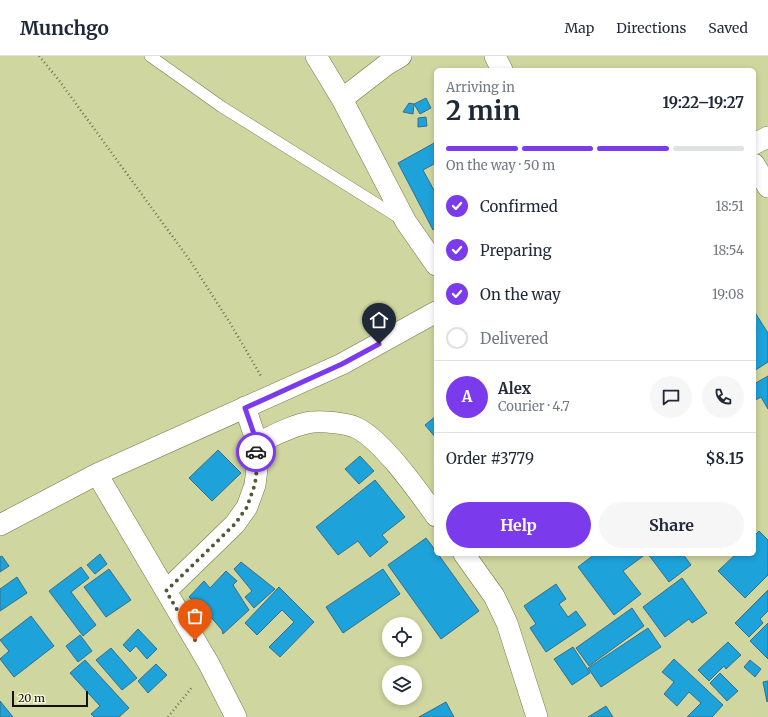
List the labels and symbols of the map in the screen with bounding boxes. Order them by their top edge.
pin [362,303,396,344]
courier [236,432,276,472]
pin [178,599,212,640]
scale bar [12,689,88,708]

